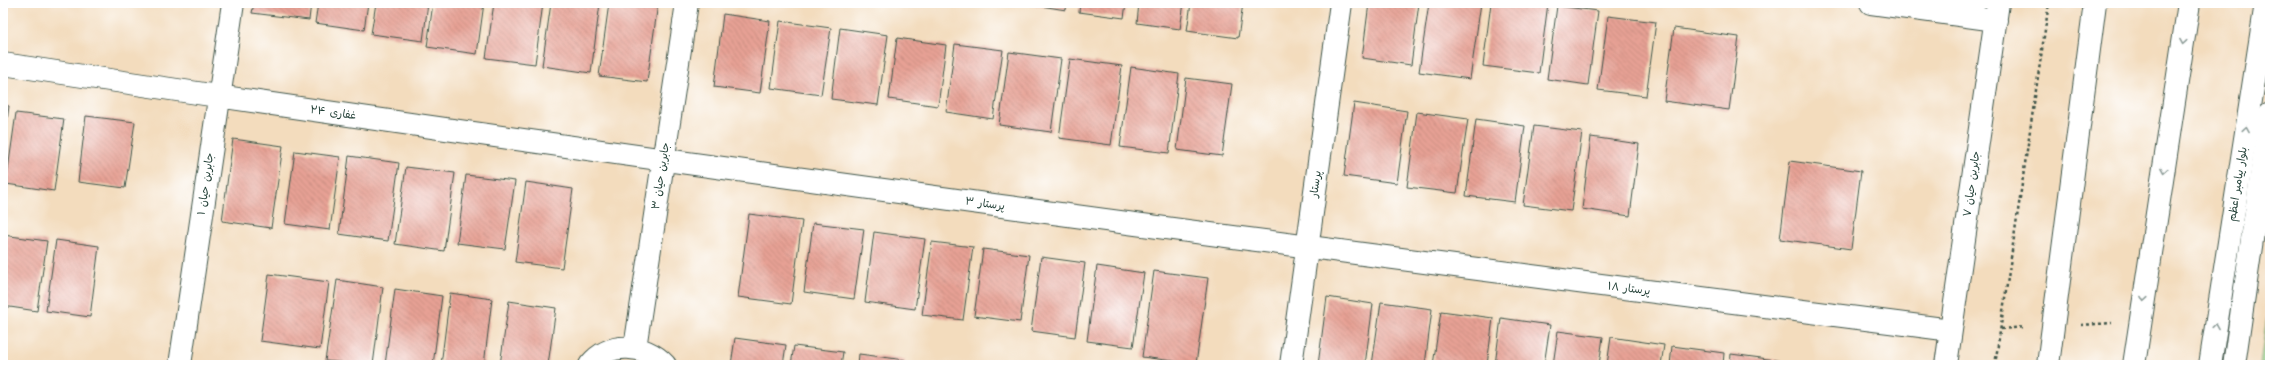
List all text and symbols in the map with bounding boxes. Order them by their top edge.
one-way arrow [2179,38,2188,45]
street label: غفاری ۲۴ [309,101,357,125]
one-way arrow [2241,126,2250,132]
street label: جابربن حیان ۳ [647,141,675,211]
street label: بلوار پیامبر اعظم [2223,145,2253,223]
street label: جابربن حیان ۷ [1958,150,1986,218]
street label: جابربن حیان ۱ [193,152,219,216]
one-way arrow [2160,167,2169,173]
street label: پرستار [1305,169,1327,200]
street label: پرستار ۳ [964,192,1006,216]
street label: پرستار ۱۸ [1607,277,1651,301]
one-way arrow [2140,296,2149,302]
one-way arrow [2211,323,2220,330]

